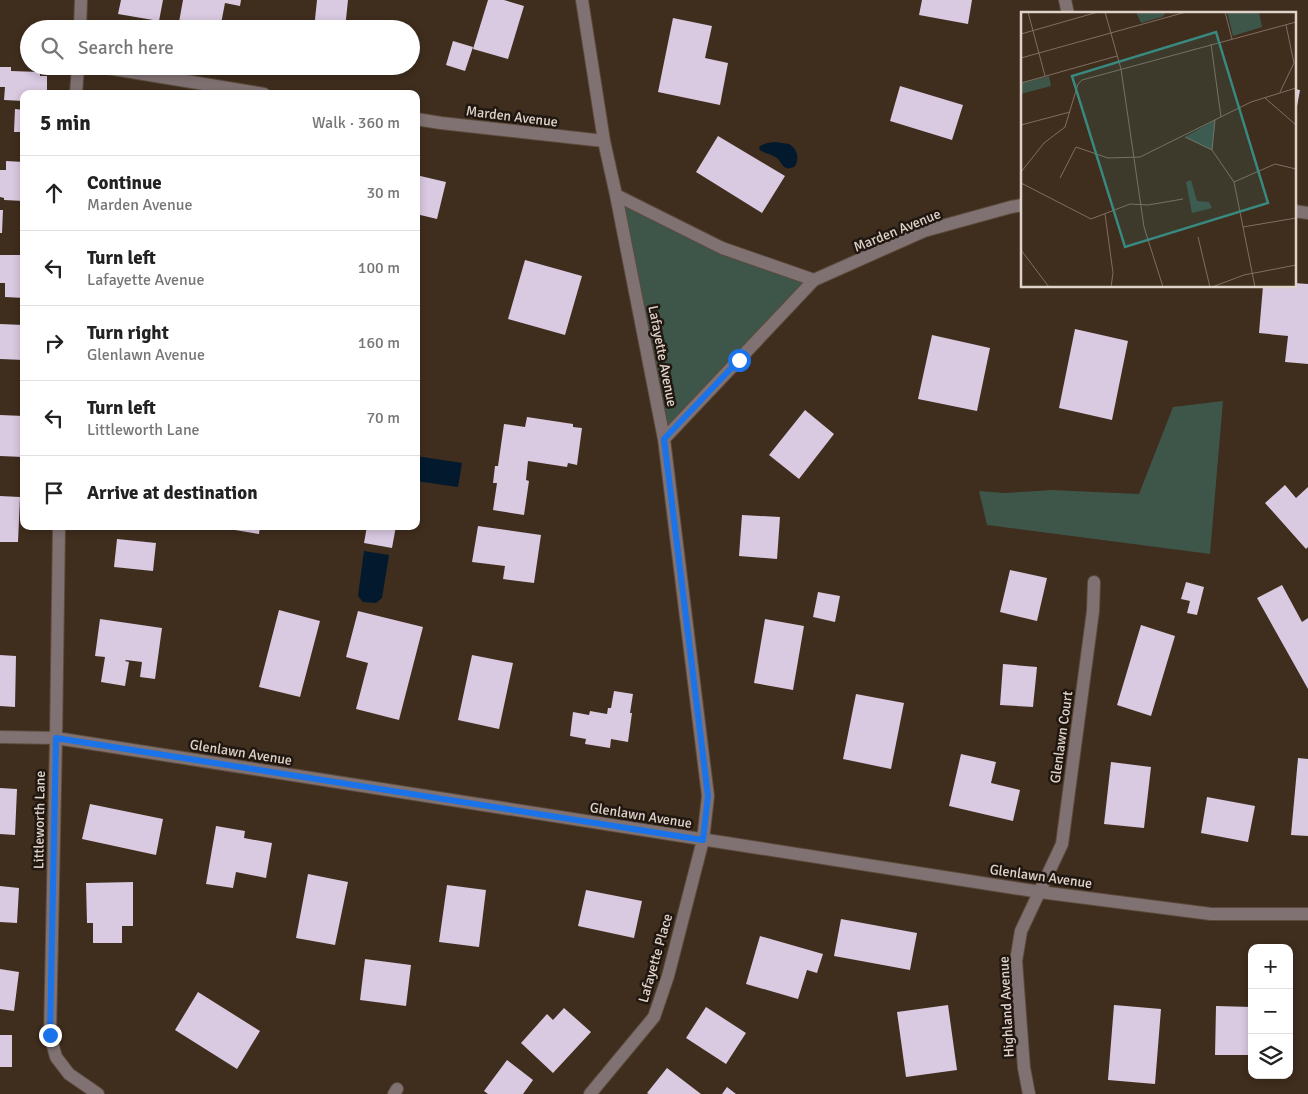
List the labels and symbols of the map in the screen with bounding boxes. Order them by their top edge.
inset map [1021,12,1296,288]
street label: Marden Avenue [465,102,559,131]
street label: Marden Avenue [851,205,943,256]
street label: Lafayette Avenue [644,304,681,408]
route start [728,349,751,372]
street label: Glenlawn Court [1047,690,1076,784]
street label: Glenlawn Avenue [189,736,293,769]
street label: Littleworth Lane [30,771,49,869]
street label: Glenlawn Avenue [589,799,693,832]
street label: Glenlawn Avenue [989,861,1093,892]
street label: Lafayette Place [635,912,676,1005]
street label: Highland Avenue [995,956,1018,1058]
route end [39,1024,62,1047]

